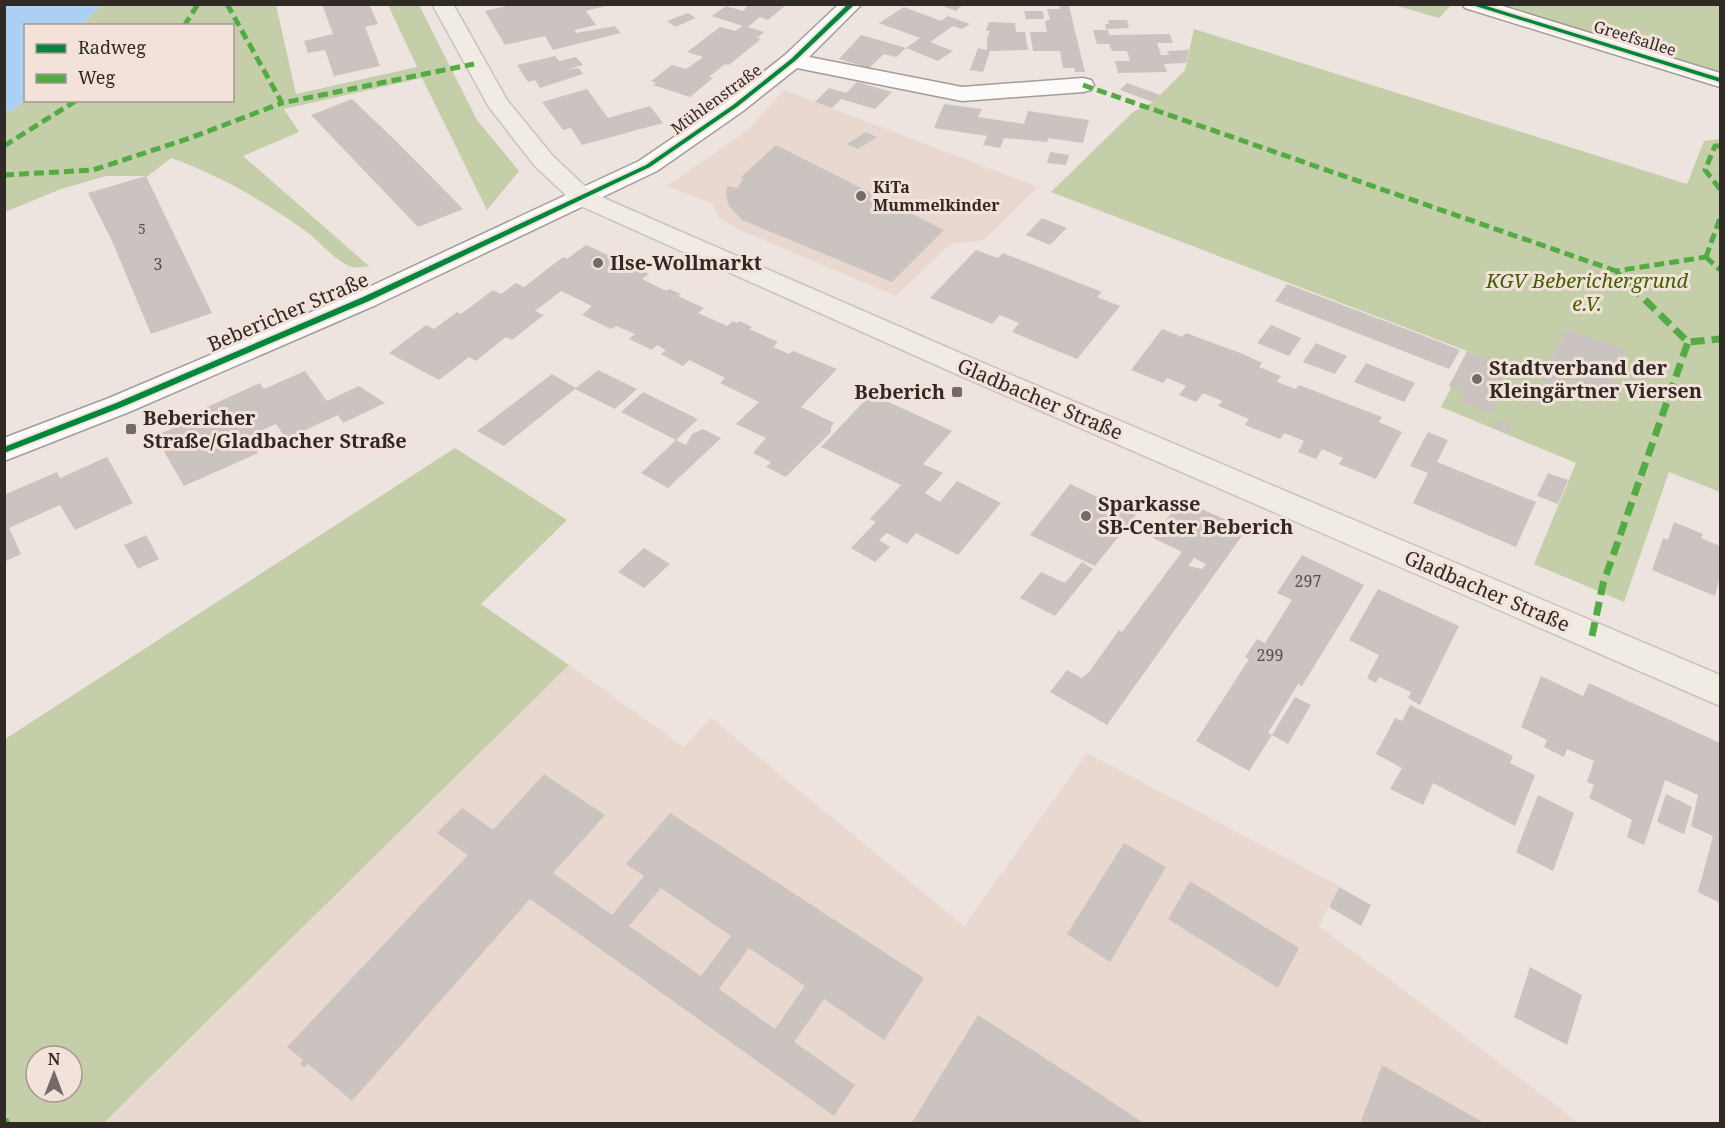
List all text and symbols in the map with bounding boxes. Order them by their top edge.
street label: Greefsallee [1591,15,1679,61]
legend [24,24,234,102]
text: Radweg [78,35,146,59]
street label: Mühlenstraße [666,59,766,139]
text: Weg [78,65,115,89]
place label: KiTa Mummelkinder [873,176,1000,216]
marker: KiTa Mummelkinder [854,189,868,203]
house number: 5 [138,219,146,238]
place label: Ilse-Wollmarkt [610,249,762,276]
house number: 3 [154,253,163,275]
marker: Ilse-Wollmarkt [591,256,605,270]
street label: Bebericher Straße [203,265,372,358]
park label: KGV Beberichergrund e.V. [1485,267,1689,317]
street label: Gladbacher Straße [953,351,1127,446]
place label: Stadtverband der Kleingärtner Viersen [1489,354,1702,404]
marker: Stadtverband der Kleingärtner Viersen [1470,372,1484,386]
place label: Beberich [854,378,945,405]
marker: Beberich [950,385,964,399]
place label: Bebericher Straße/Gladbacher Straße [143,404,407,454]
marker: Bebericher Straße/Gladbacher Straße [124,422,138,436]
place label: Sparkasse SB-Center Beberich [1098,490,1293,540]
marker: Sparkasse SB-Center Beberich [1079,509,1093,523]
street label: Gladbacher Straße [1400,543,1574,638]
house number: 297 [1295,570,1321,592]
house number: 299 [1257,644,1283,666]
north arrow [24,1044,84,1104]
text: N [48,1048,61,1070]

